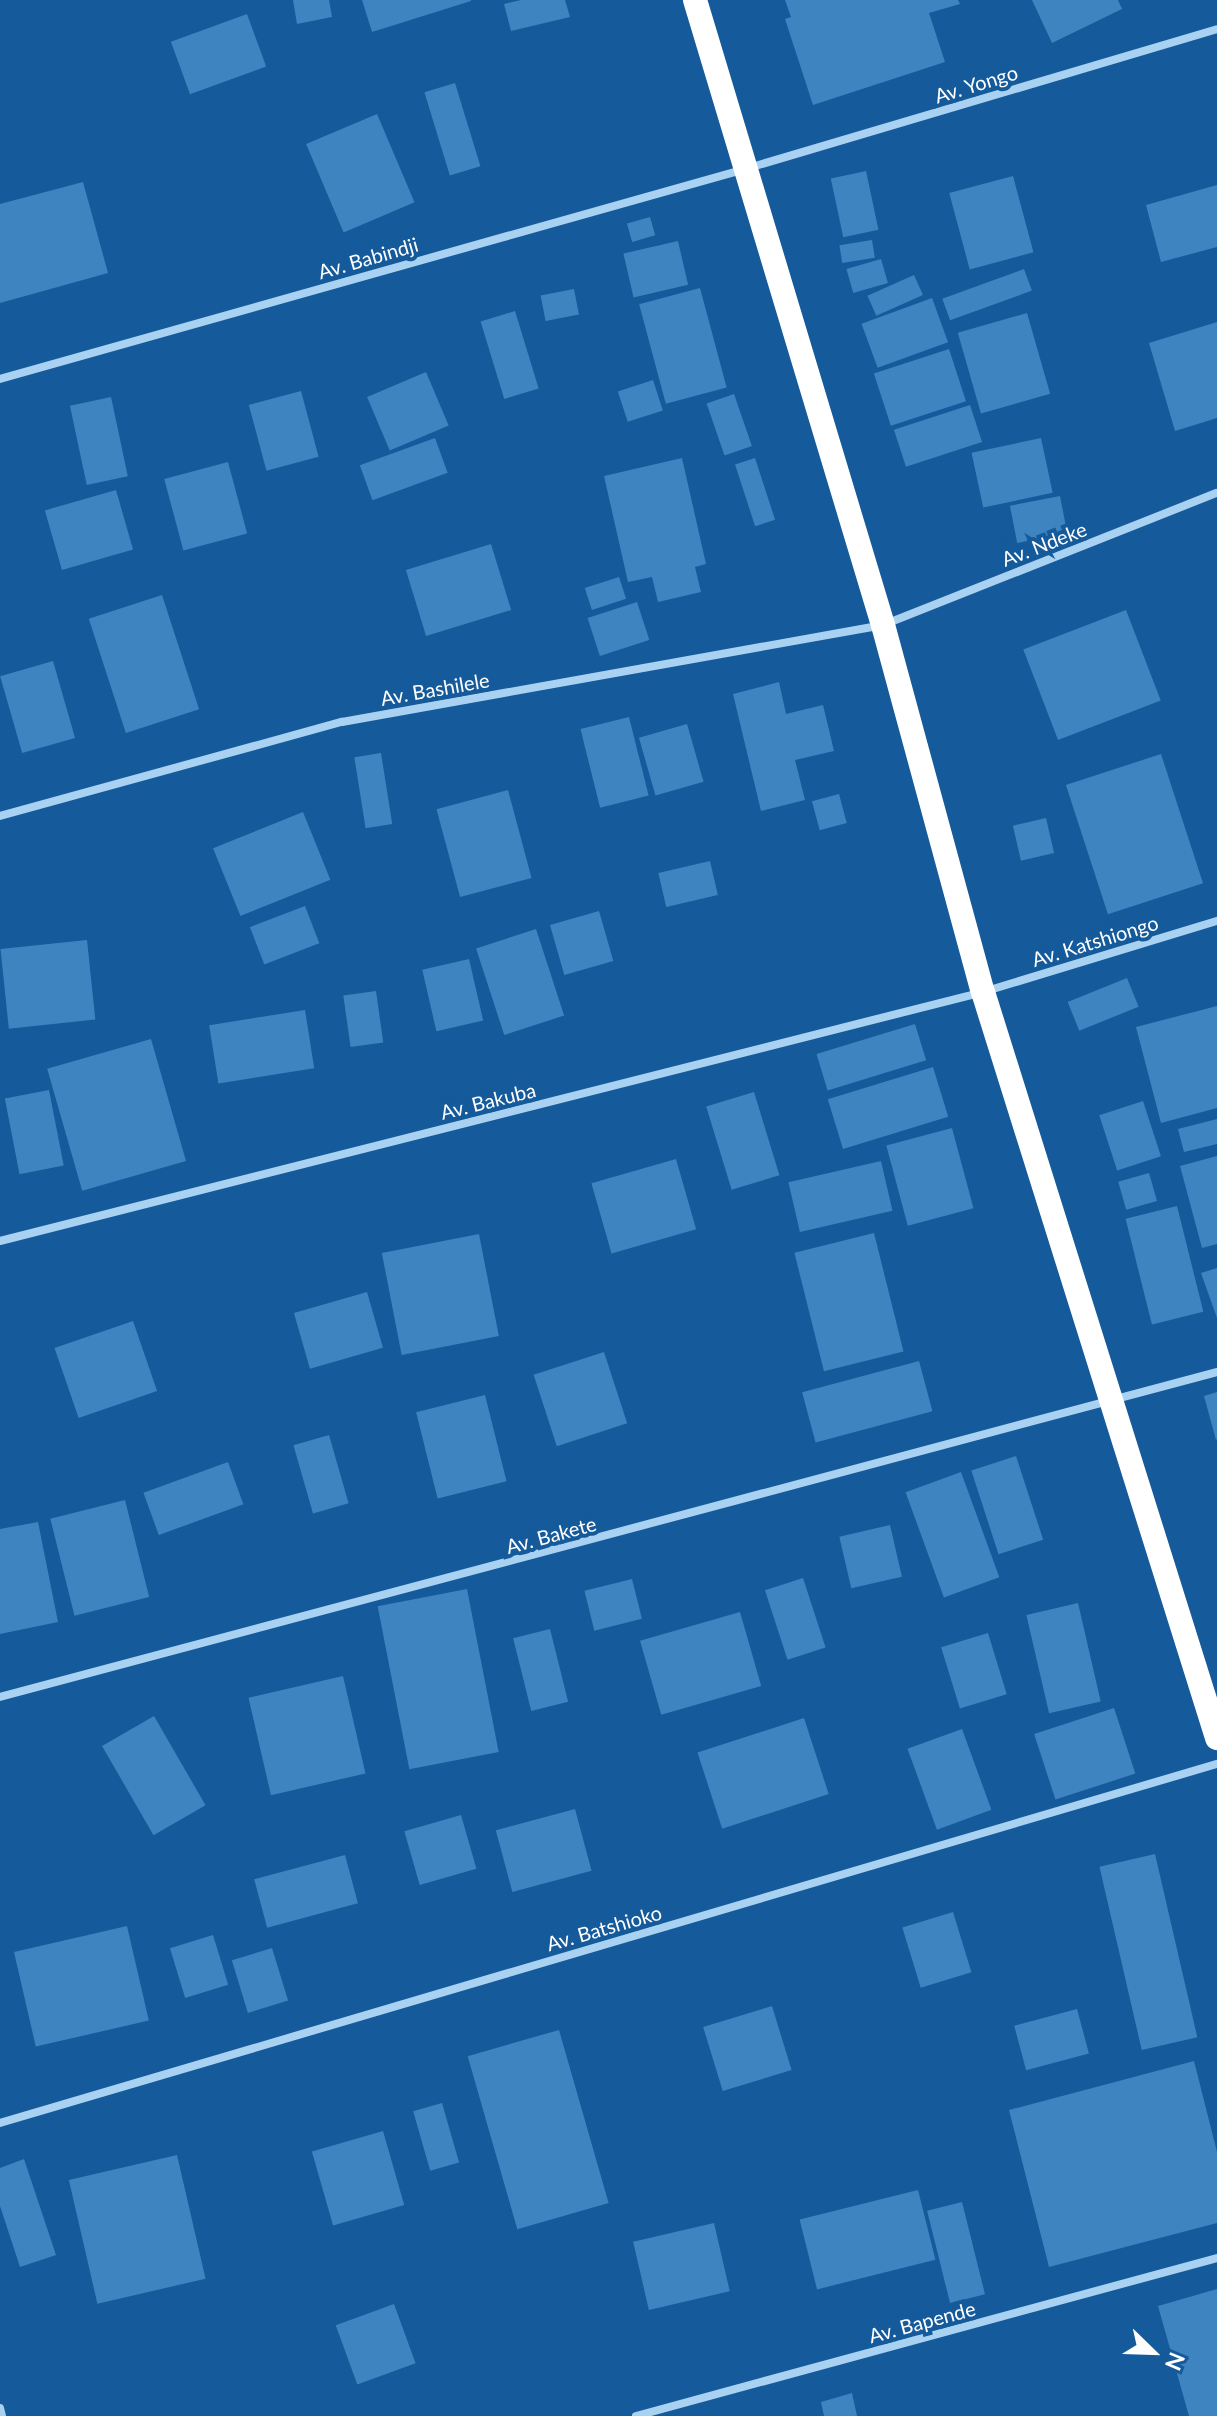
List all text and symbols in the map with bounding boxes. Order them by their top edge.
street label: Av. Yongo [931,60,1021,108]
street label: Av. Babindji [315,232,421,284]
street label: Av. Ndeke [998,517,1090,571]
street label: Av. Bashilele [379,668,491,710]
street label: Av. Katshiongo [1029,910,1161,972]
street label: Av. Bakuba [438,1078,538,1124]
street label: Av. Bakete [503,1511,599,1559]
street label: Av. Batshioko [544,1900,664,1956]
street label: Av. Bapende [866,2296,978,2348]
north arrow [1113,2312,1193,2392]
text: N [1160,2348,1191,2375]

